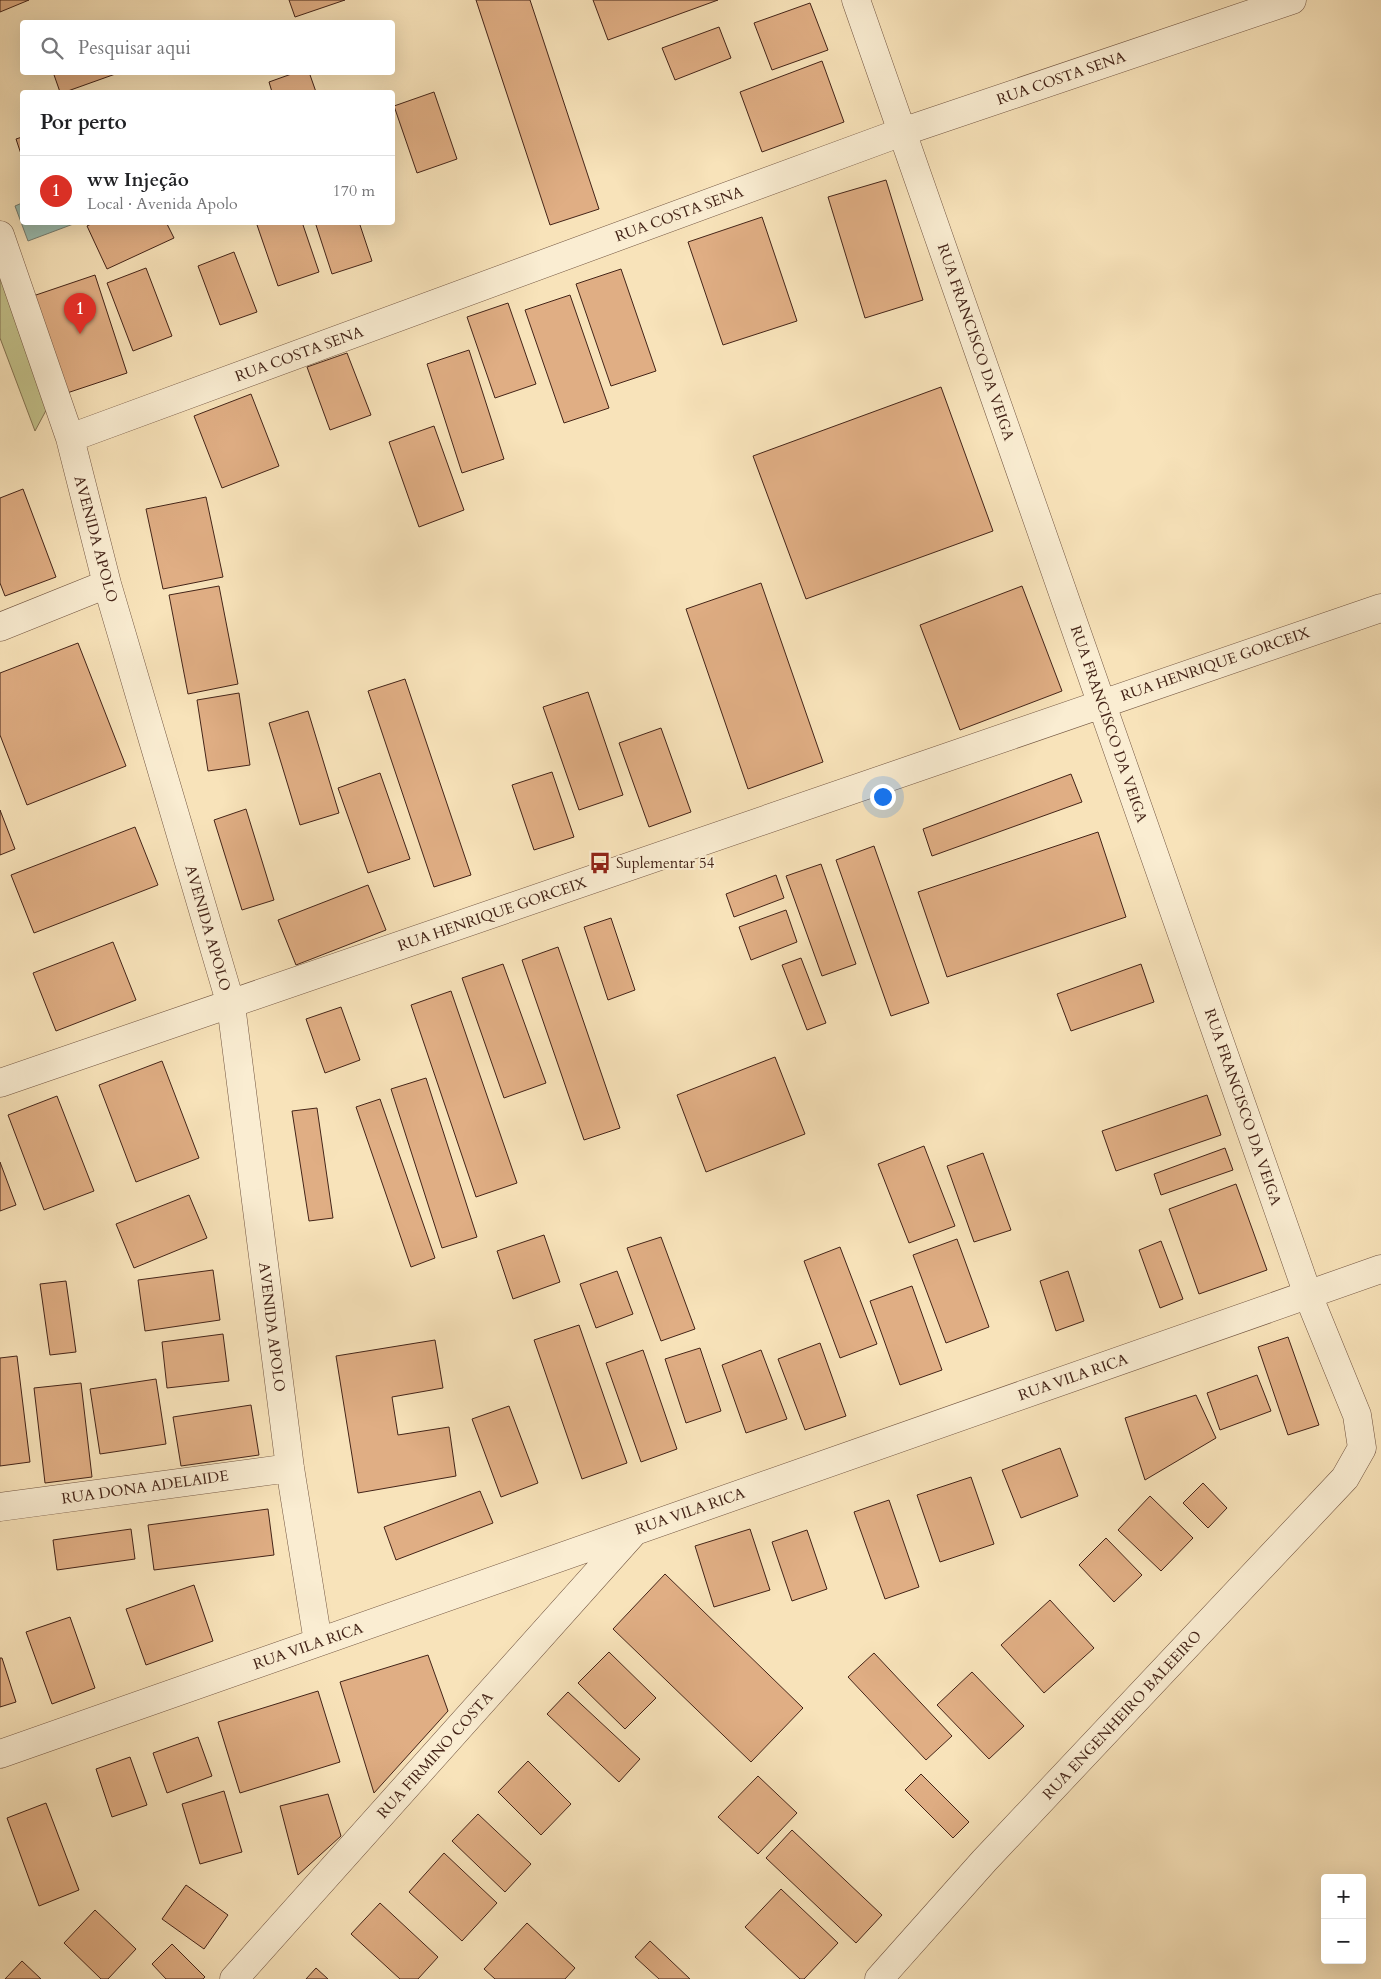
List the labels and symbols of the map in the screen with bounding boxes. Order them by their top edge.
street label: RUA COSTA SENA [994,46,1128,109]
street label: RUA COSTA SENA [612,181,746,247]
street label: RUA FRANCISCO DA VEIGA [933,241,1019,443]
pin: 1 [64,293,96,334]
street label: RUA COSTA SENA [232,321,366,387]
street label: AVENIDA APOLO [69,473,123,605]
street label: RUA HENRIQUE GORCEIX [1118,622,1312,706]
street label: RUA FRANCISCO DA VEIGA [1066,623,1152,825]
your location [870,784,896,810]
bus stop icon: Suplementar 54 [587,850,613,876]
place label: Suplementar 54 [616,853,715,873]
street label: AVENIDA APOLO [180,863,236,993]
street label: RUA HENRIQUE GORCEIX [395,872,589,956]
street label: RUA FRANCISCO DA VEIGA [1200,1006,1286,1208]
street label: AVENIDA APOLO [254,1261,290,1393]
street label: RUA VILA RICA [1015,1349,1131,1405]
street label: RUA DONA ADELAIDE [60,1465,230,1509]
street label: RUA VILA RICA [632,1483,748,1539]
street label: RUA VILA RICA [250,1618,366,1674]
street label: RUA ENGENHEIRO BALEEIRO [1038,1626,1206,1804]
street label: RUA FIRMINO COSTA [373,1687,498,1823]

